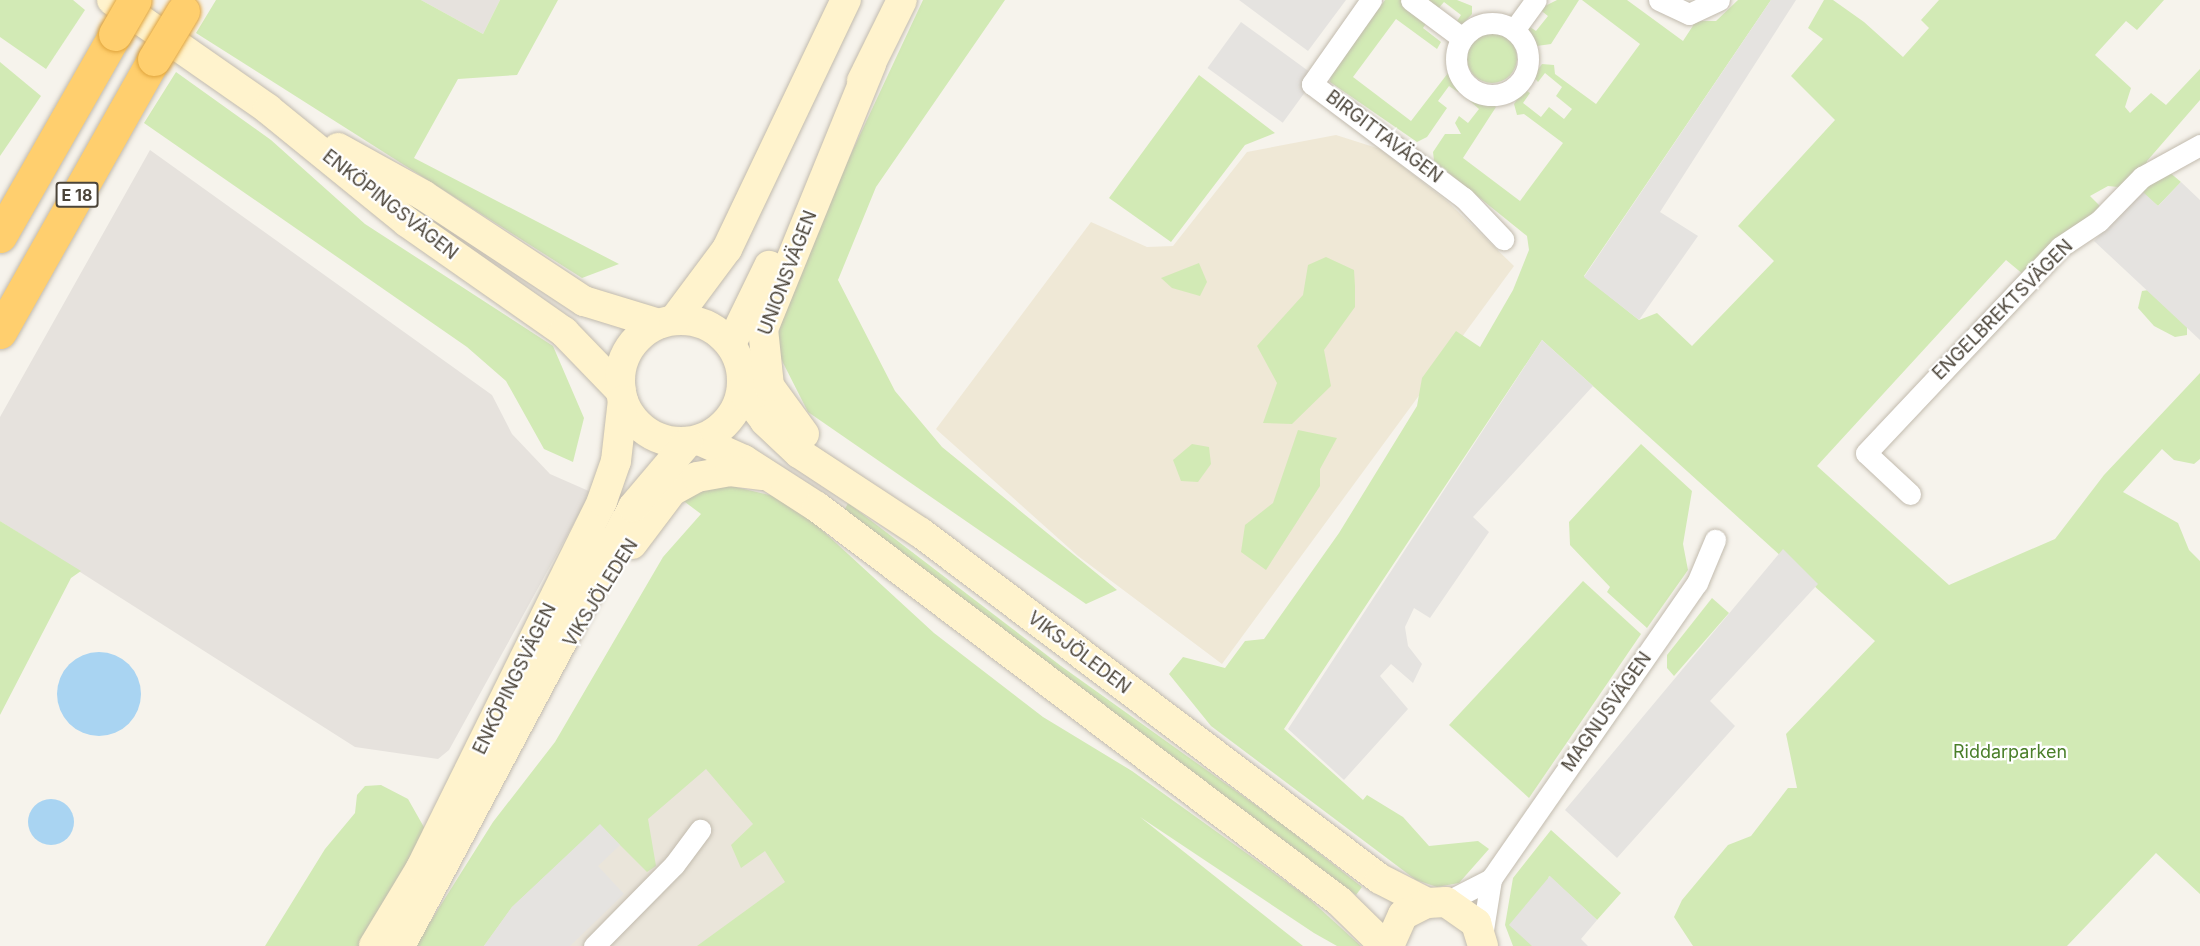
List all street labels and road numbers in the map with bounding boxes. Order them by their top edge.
street label: BIRGITTAVÄGEN [1322,86,1446,188]
street label: ENKÖPINGSVÄGEN [318,146,462,264]
road number: E 18 [54,182,100,208]
street label: UNIONSVÄGEN [754,208,822,338]
street label: ENGELBREKTSVÄGEN [1929,236,2077,384]
street label: VIKSJÖLEDEN [559,535,643,651]
street label: ENKÖPINGSVÄGEN [469,600,561,758]
street label: VIKSJÖLEDEN [1023,607,1135,699]
street label: MAGNUSVÄGEN [1558,648,1656,776]

